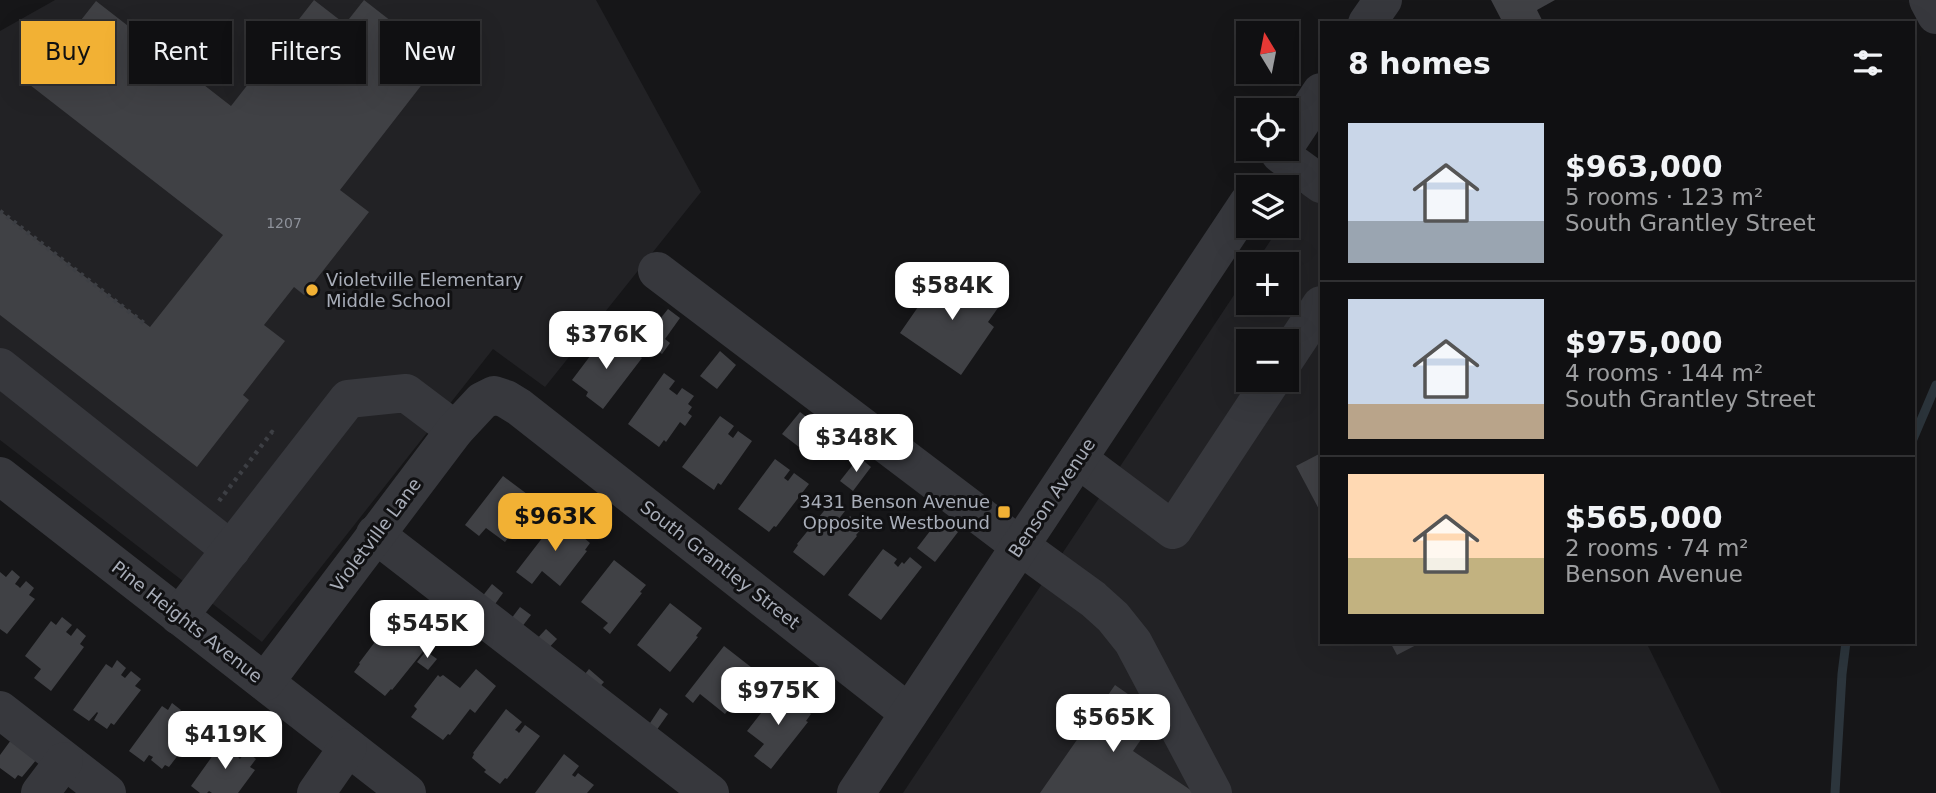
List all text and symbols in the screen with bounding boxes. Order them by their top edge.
chip: Buy [21,21,115,84]
chip: Rent [129,21,232,84]
chip: Filters [246,21,366,84]
chip: New [380,21,480,84]
north arrow [1236,21,1298,84]
map controls [1236,21,1299,392]
icon: filters [1849,44,1887,82]
text: 8 homes [1348,46,1491,81]
button: locate [1236,98,1299,161]
text: $963,000 [1565,149,1723,184]
icon: home [1404,151,1488,235]
button: layers [1236,175,1299,238]
text: 5 rooms · 123 m² [1565,184,1763,210]
text: South Grantley Street [1565,210,1815,236]
house number: 1207 [266,215,302,231]
button: + [1236,252,1299,315]
pin: $584K [903,262,1001,322]
place label: Violetville Elementary Middle School [326,269,523,311]
text: $584K [911,272,993,298]
marker: Violetville Elementary Middle School [304,282,320,298]
pin: $376K [557,312,655,371]
text: $376K [565,321,647,347]
text: $975,000 [1565,325,1723,360]
icon: home [1404,327,1488,411]
button: − [1236,329,1299,392]
text: 4 rooms · 144 m² [1565,360,1763,386]
text: South Grantley Street [1565,386,1815,412]
pin: $348K [807,414,905,474]
text: $348K [815,424,897,450]
street label: Benson Avenue [1004,434,1099,561]
street label: Violetville Lane [326,474,425,596]
place label: 3431 Benson Avenue Opposite Westbound [799,491,990,533]
pin: $963K [506,494,604,553]
street label: South Grantley Street [637,496,804,633]
text: $565,000 [1565,500,1723,535]
icon: home [1404,502,1488,586]
text: $963K [514,503,596,529]
marker: 3431 Benson Avenue Opposite Westbound [996,504,1012,520]
text: 2 rooms · 74 m² [1565,535,1749,561]
street label: Pine Heights Avenue [108,556,267,687]
text: Benson Avenue [1565,561,1743,587]
pin: $545K [378,600,476,660]
text: $545K [386,610,468,636]
pin: $975K [729,668,827,727]
text: $975K [737,677,819,703]
pin: $565K [1064,694,1162,754]
text: $565K [1072,704,1154,730]
pin: $419K [176,712,274,771]
text: $419K [184,721,266,747]

